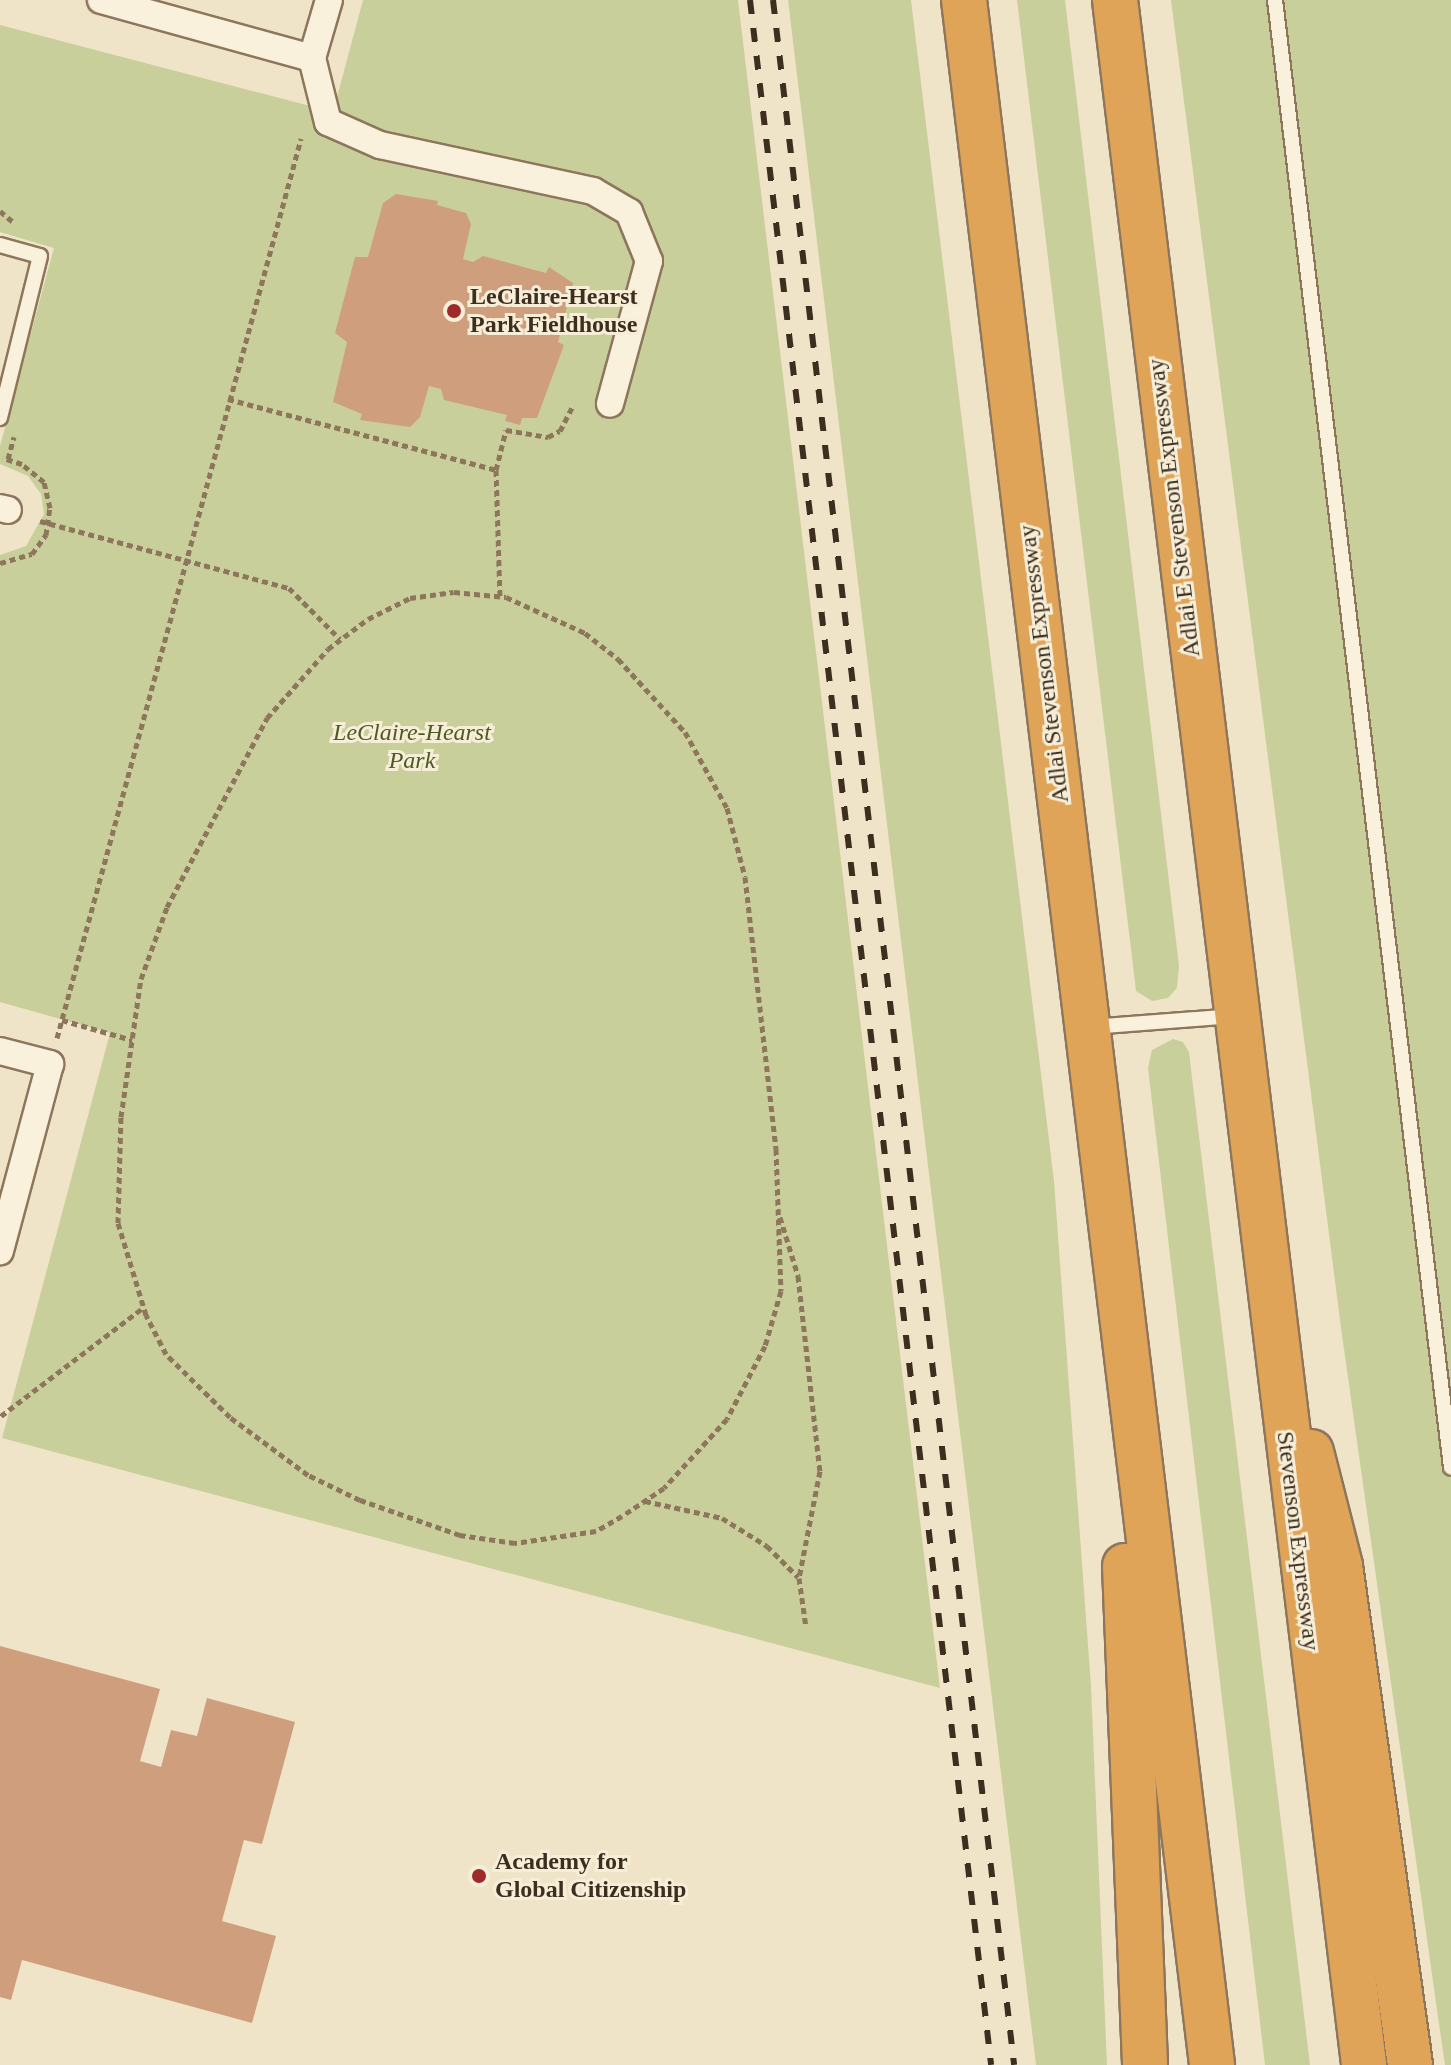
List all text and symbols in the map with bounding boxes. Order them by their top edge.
place label: LeClaire-Hearst Park Fieldhouse [470,283,637,339]
marker: LeClaire-Hearst Park Fieldhouse [445,302,463,320]
street label: Adlai E Stevenson Expressway [1141,357,1207,659]
street label: Adlai Stevenson Expressway [1013,523,1075,805]
park label: LeClaire-Hearst Park [333,719,491,775]
street label: Stevenson Expressway [1270,1430,1326,1652]
place label: Academy for Global Citizenship [495,1848,686,1904]
marker: Academy for Global Citizenship [470,1867,488,1885]

